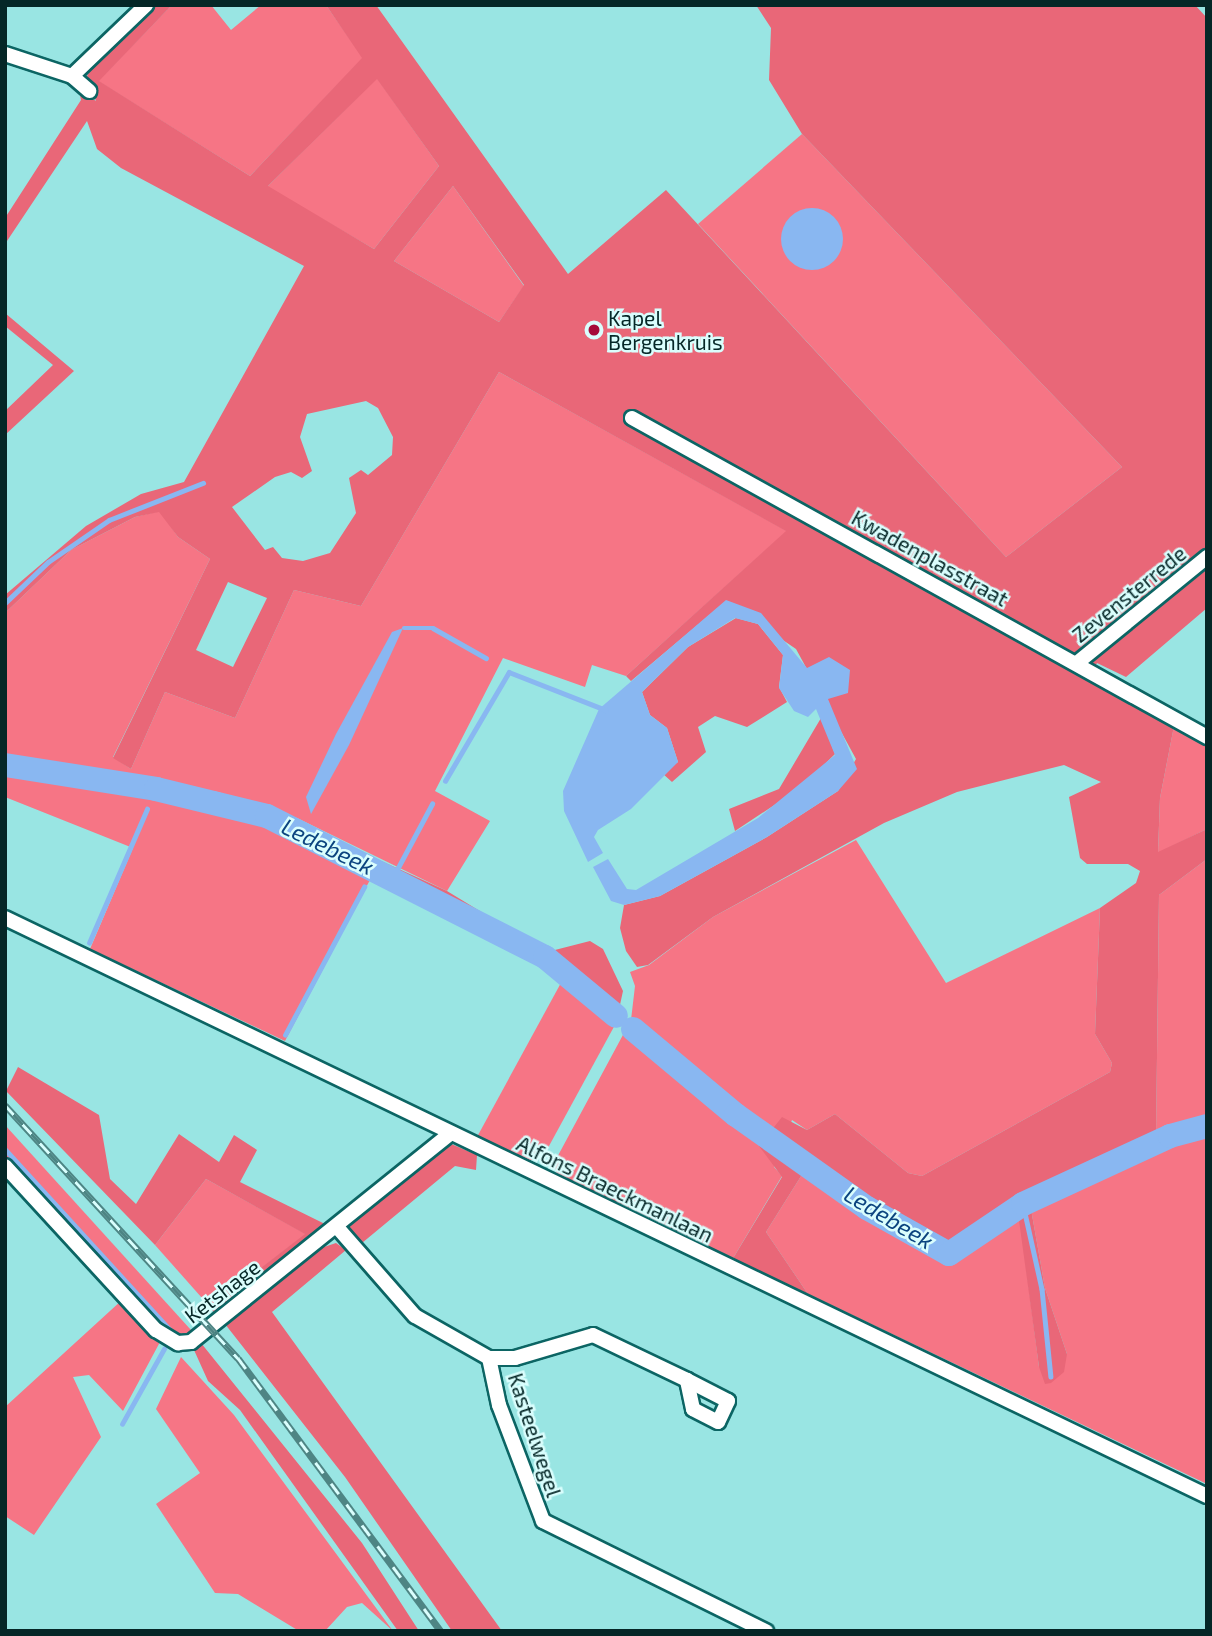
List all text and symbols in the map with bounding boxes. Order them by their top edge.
place label: Kapel Bergenkruis [608,305,723,355]
marker: Kapel Bergenkruis [586,322,602,338]
street label: Kwadenplasstraat [847,505,1013,611]
street label: Zevensterrede [1067,541,1191,647]
water label: Ledebeek [277,812,379,880]
street label: Alfons Braeckmanlaan [513,1130,717,1248]
water label: Ledebeek [839,1180,939,1254]
street label: Ketshage [179,1254,265,1328]
street label: Kasteelwegel [503,1370,567,1500]

